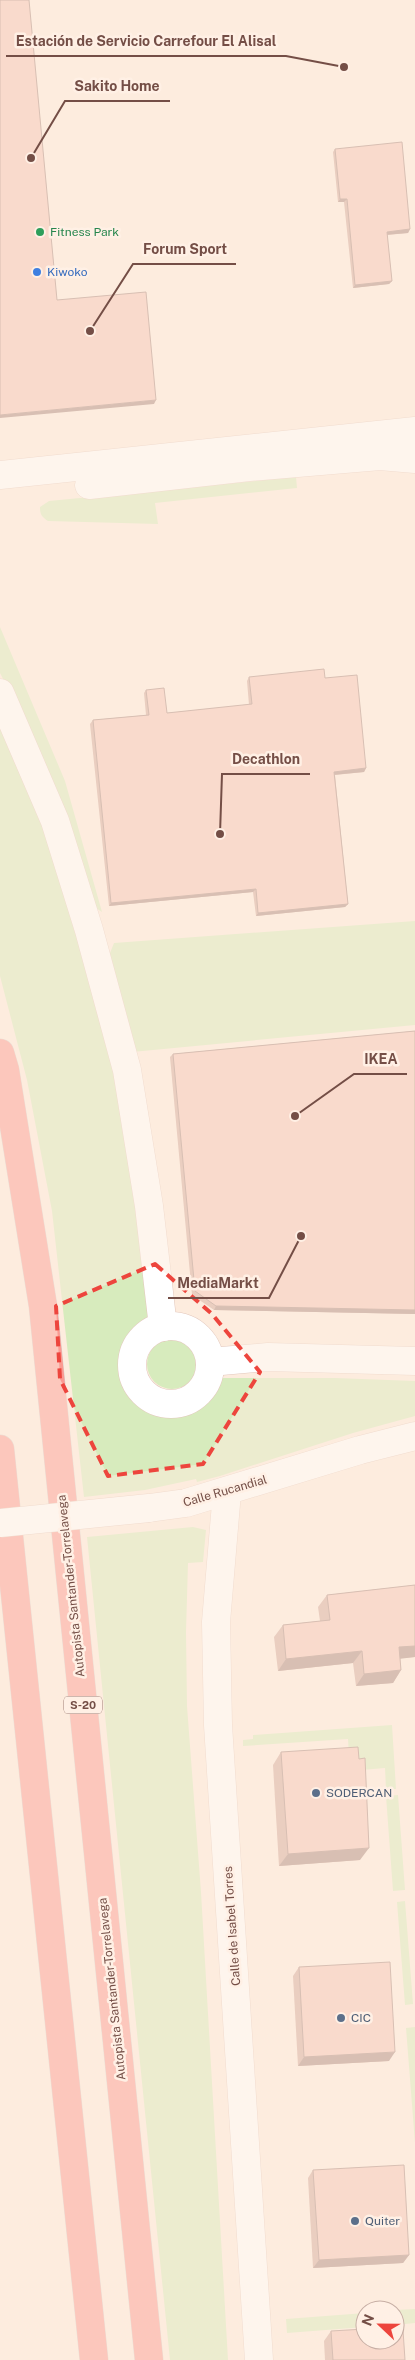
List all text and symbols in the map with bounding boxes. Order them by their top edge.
callout: Estación de Servicio Carrefour El Alisal [6,27,286,56]
text: Estación de Servicio Carrefour El Alisal [16,33,277,49]
callout: Sakito Home [65,72,170,101]
text: Sakito Home [74,78,160,94]
place label: Fitness Park [50,225,119,239]
marker: Fitness Park [34,226,46,238]
callout: Forum Sport [133,235,236,264]
text: Forum Sport [143,241,227,257]
place label: Kiwoko [47,265,88,279]
marker: Kiwoko [31,266,43,278]
callout: Decathlon [222,745,310,774]
text: Decathlon [232,751,300,767]
callout: IKEA [354,1045,407,1074]
text: IKEA [364,1051,398,1067]
callout: MediaMarkt [168,1269,269,1298]
text: MediaMarkt [177,1275,259,1291]
street label: Calle Rucandial [181,1472,269,1510]
street label: Autopista Santander-Torrelavega [54,1494,88,1678]
road number: S-20 [64,1696,102,1714]
place label: SODERCAN [326,1786,392,1800]
marker: SODERCAN [310,1787,322,1799]
street label: Calle de Isabel Torres [221,1866,243,1986]
street label: Autopista Santander-Torrelavega [95,1897,129,2081]
place label: CIC [351,2011,371,2025]
marker: CIC [335,2012,347,2024]
place label: Quiter [365,2214,400,2228]
marker: Quiter [349,2215,361,2227]
north arrow [355,2300,405,2350]
text: N [358,2312,377,2328]

